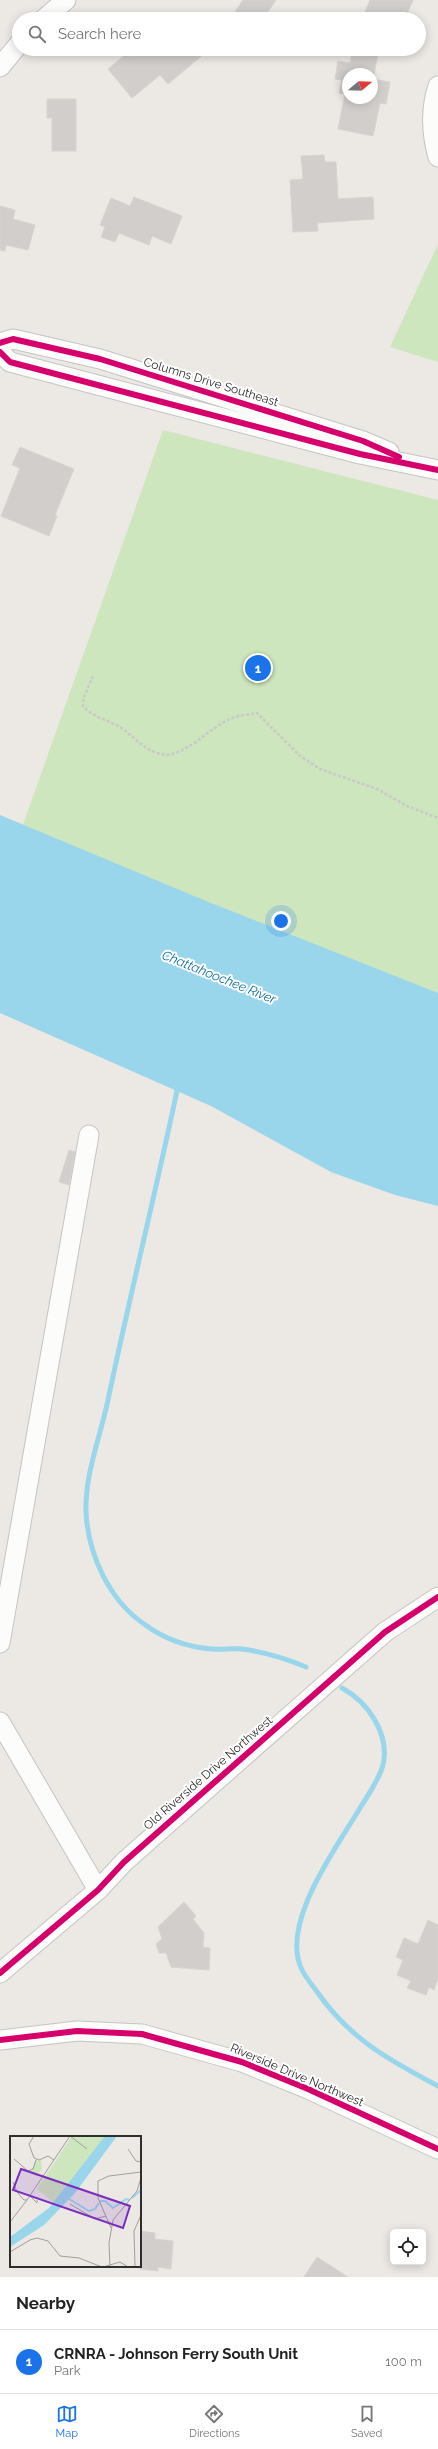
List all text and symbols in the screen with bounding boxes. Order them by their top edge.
search box [12,12,426,56]
icon: search [26,23,48,45]
text: Search here [58,25,141,43]
north arrow [342,68,378,104]
street label: Columns Drive Southeast [142,355,280,409]
pin: 1 [245,653,271,683]
your location [271,911,291,931]
water label: Chattahoochee River [160,947,279,1007]
street label: Old Riverside Drive Northwest [141,1713,275,1833]
street label: Riverside Drive Northwest [228,2041,366,2109]
inset map [10,2136,141,2267]
map controls [390,2229,426,2265]
button: locate [390,2229,426,2265]
text: Nearby [16,2293,75,2313]
text: CRNRA - Johnson Ferry South Unit [54,2345,298,2363]
text: 1 [26,2354,32,2369]
text: 100 m [385,2354,422,2369]
text: Park [54,2363,81,2378]
tab: Map [56,2403,78,2440]
tab: Directions [189,2403,240,2440]
tab: Saved [351,2403,382,2440]

